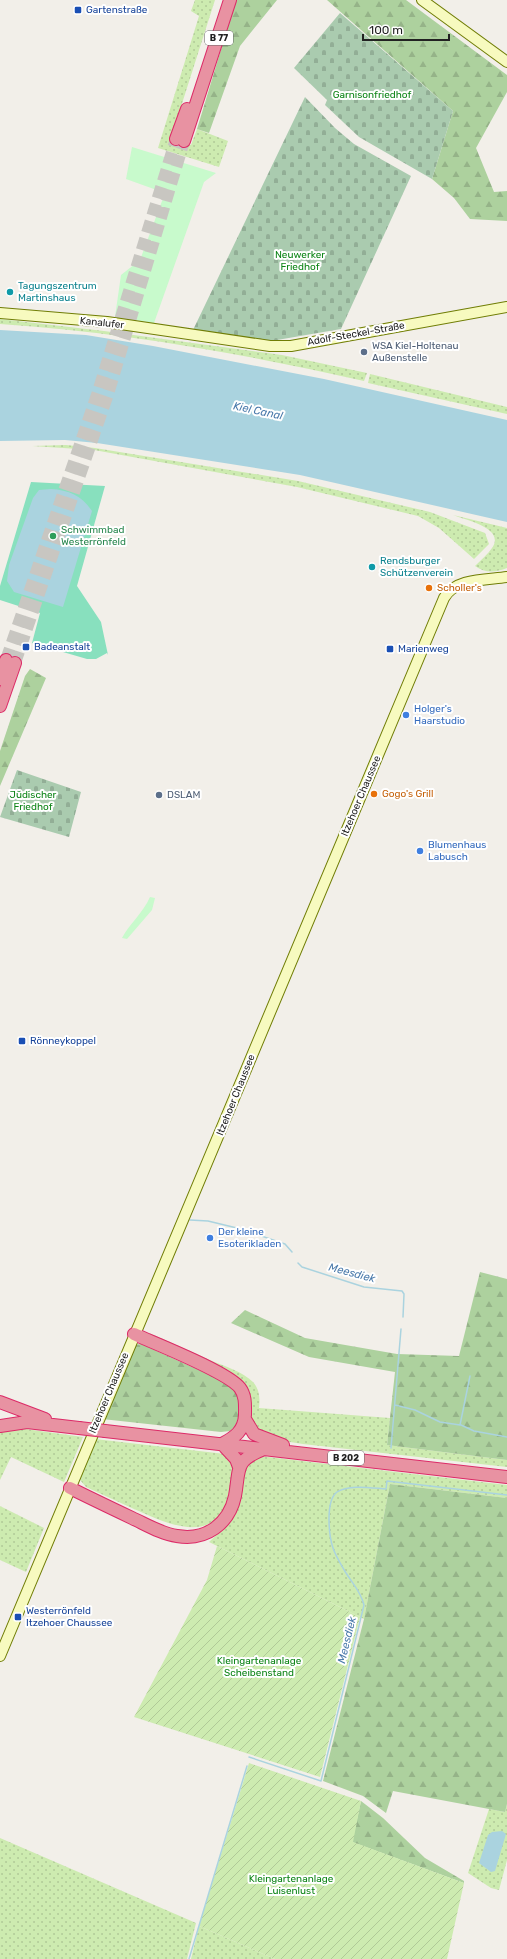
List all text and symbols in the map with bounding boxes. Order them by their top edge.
place label: Gartenstraße [86,4,148,16]
marker: Gartenstraße [73,5,83,15]
scale bar [363,16,449,42]
text: 100 m [369,23,403,37]
road number: B 77 [205,31,233,45]
park label: Garnisonfriedhof [333,89,411,101]
park label: Neuwerker Friedhof [275,249,325,273]
place label: Tagungszentrum Martinshaus [18,280,97,304]
marker: Tagungszentrum Martinshaus [5,287,15,297]
street label: Kanalufer [79,315,125,331]
street label: Adolf-Steckel-Straße [306,319,406,348]
place label: WSA Kiel-Holtenau Außenstelle [372,340,459,364]
marker: WSA Kiel-Holtenau Außenstelle [359,347,369,357]
water label: Kiel Canal [232,399,284,423]
place label: Schwimmbad Westerrönfeld [61,524,126,548]
marker: Schwimmbad Westerrönfeld [48,531,58,541]
place label: Rendsburger Schützenverein [380,555,453,579]
marker: Rendsburger Schützenverein [367,562,377,572]
place label: Scholler's [437,582,482,594]
marker: Scholler's [424,583,434,593]
place label: Badeanstalt [34,641,90,653]
marker: Badeanstalt [21,642,31,652]
place label: Marienweg [398,643,449,655]
marker: Marienweg [385,644,395,654]
place label: Holger's Haarstudio [414,703,465,727]
marker: Holger's Haarstudio [401,710,411,720]
street label: Itzehoer Chaussee [339,754,384,838]
place label: Gogo's Grill [382,788,433,800]
park label: Jüdischer Friedhof [10,789,57,813]
place label: DSLAM [167,789,200,801]
marker: Gogo's Grill [369,789,379,799]
marker: DSLAM [154,790,164,800]
place label: Blumenhaus Labusch [428,839,486,863]
marker: Blumenhaus Labusch [415,846,425,856]
place label: Rönneykoppel [30,1035,96,1047]
marker: Rönneykoppel [17,1036,27,1046]
street label: Itzehoer Chaussee [214,1052,258,1137]
place label: Der kleine Esoterikladen [218,1226,281,1250]
marker: Der kleine Esoterikladen [205,1233,215,1243]
water label: Meesdiek [327,1261,377,1286]
street label: Itzehoer Chaussee [87,1351,132,1435]
road number: B 202 [328,1451,364,1465]
place label: Westerrönfeld Itzehoer Chaussee [26,1605,113,1629]
marker: Westerrönfeld Itzehoer Chaussee [13,1612,23,1622]
water label: Meesdiek [335,1615,359,1665]
park label: Kleingartenanlage Scheibenstand [217,1655,302,1679]
park label: Kleingartenanlage Luisenlust [249,1873,334,1897]

